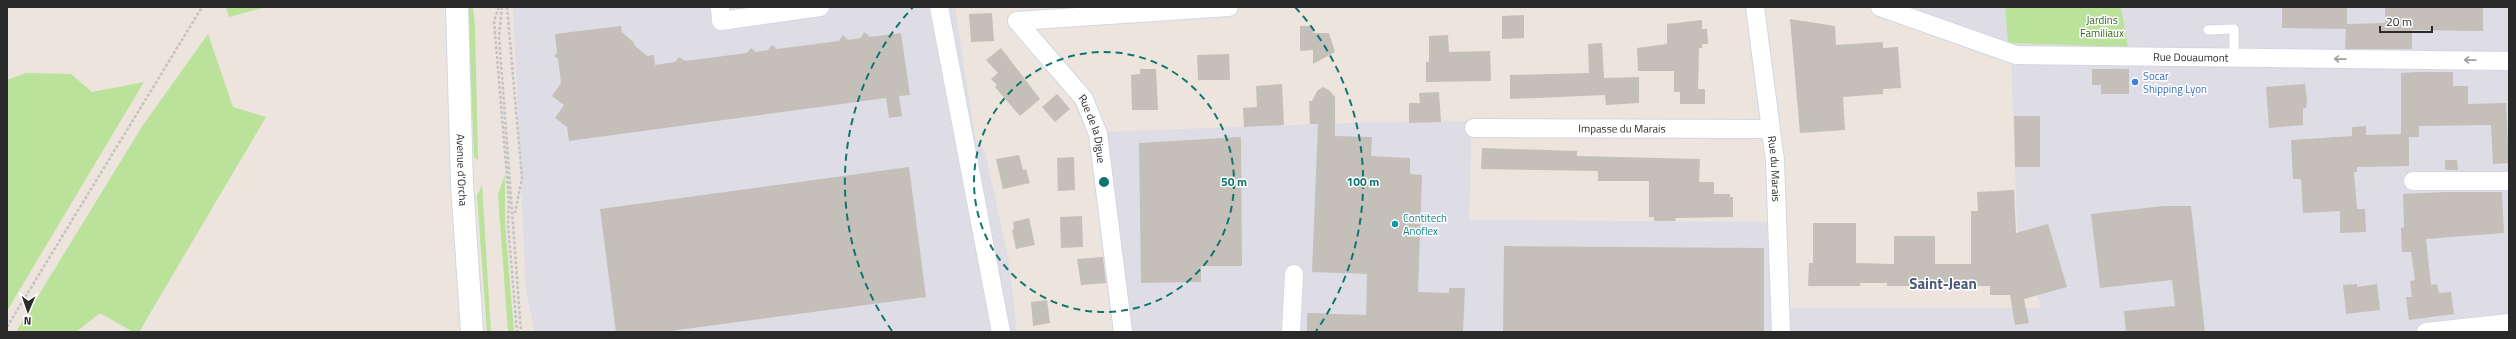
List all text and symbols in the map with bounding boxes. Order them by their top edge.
scale bar [2380,8,2432,34]
park label: Jardins Familiaux [2080,12,2124,41]
text: 20 m [2386,12,2412,31]
street label: Rue Douaumont [2153,49,2229,66]
one-way arrow [2334,55,2347,63]
one-way arrow [2464,56,2477,64]
place label: Socar Shipping Lyon [2143,68,2207,97]
marker: Socar Shipping Lyon [2130,77,2140,87]
street label: Rue de la Digue [1075,90,1110,164]
street label: Impasse du Marais [1578,120,1666,137]
street label: Avenue d'Orcha [453,134,471,207]
street label: Rue du Marais [1764,135,1784,202]
text: 50 m [1221,172,1247,191]
text: 100 m [1347,172,1379,191]
centre of rings [1097,175,1111,189]
place label: Contitech Anoflex [1403,210,1447,239]
marker: Contitech Anoflex [1390,219,1400,229]
district label: Saint-Jean [1909,272,1977,295]
north arrow [8,291,48,331]
text: N [24,313,32,329]

